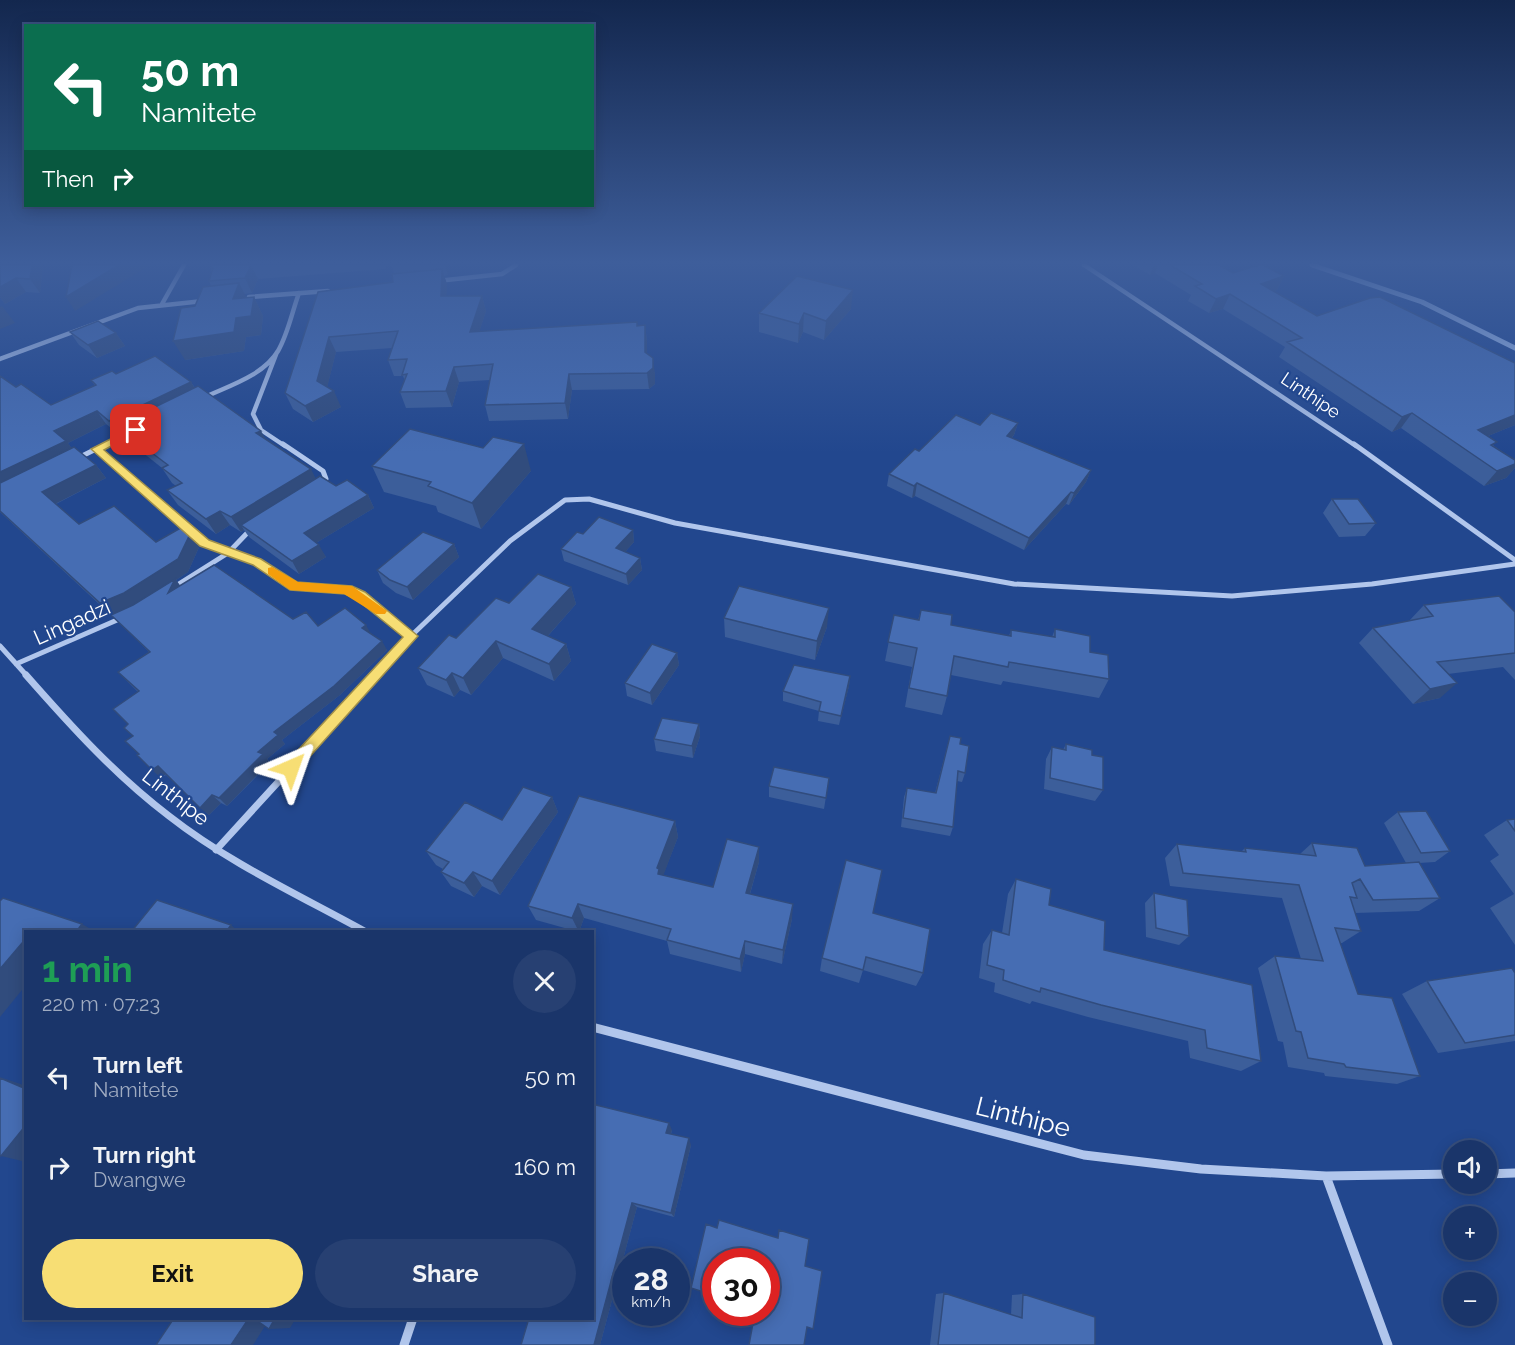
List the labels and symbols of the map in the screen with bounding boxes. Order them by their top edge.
street label: Linthipe [1277,368,1345,423]
pin [110,404,161,455]
street label: Lingadzi [30,594,114,650]
position arrow [259,736,323,800]
street label: Linthipe [138,763,214,831]
street label: Linthipe [972,1091,1074,1143]
speed limit sign: 30 [702,1248,780,1326]

